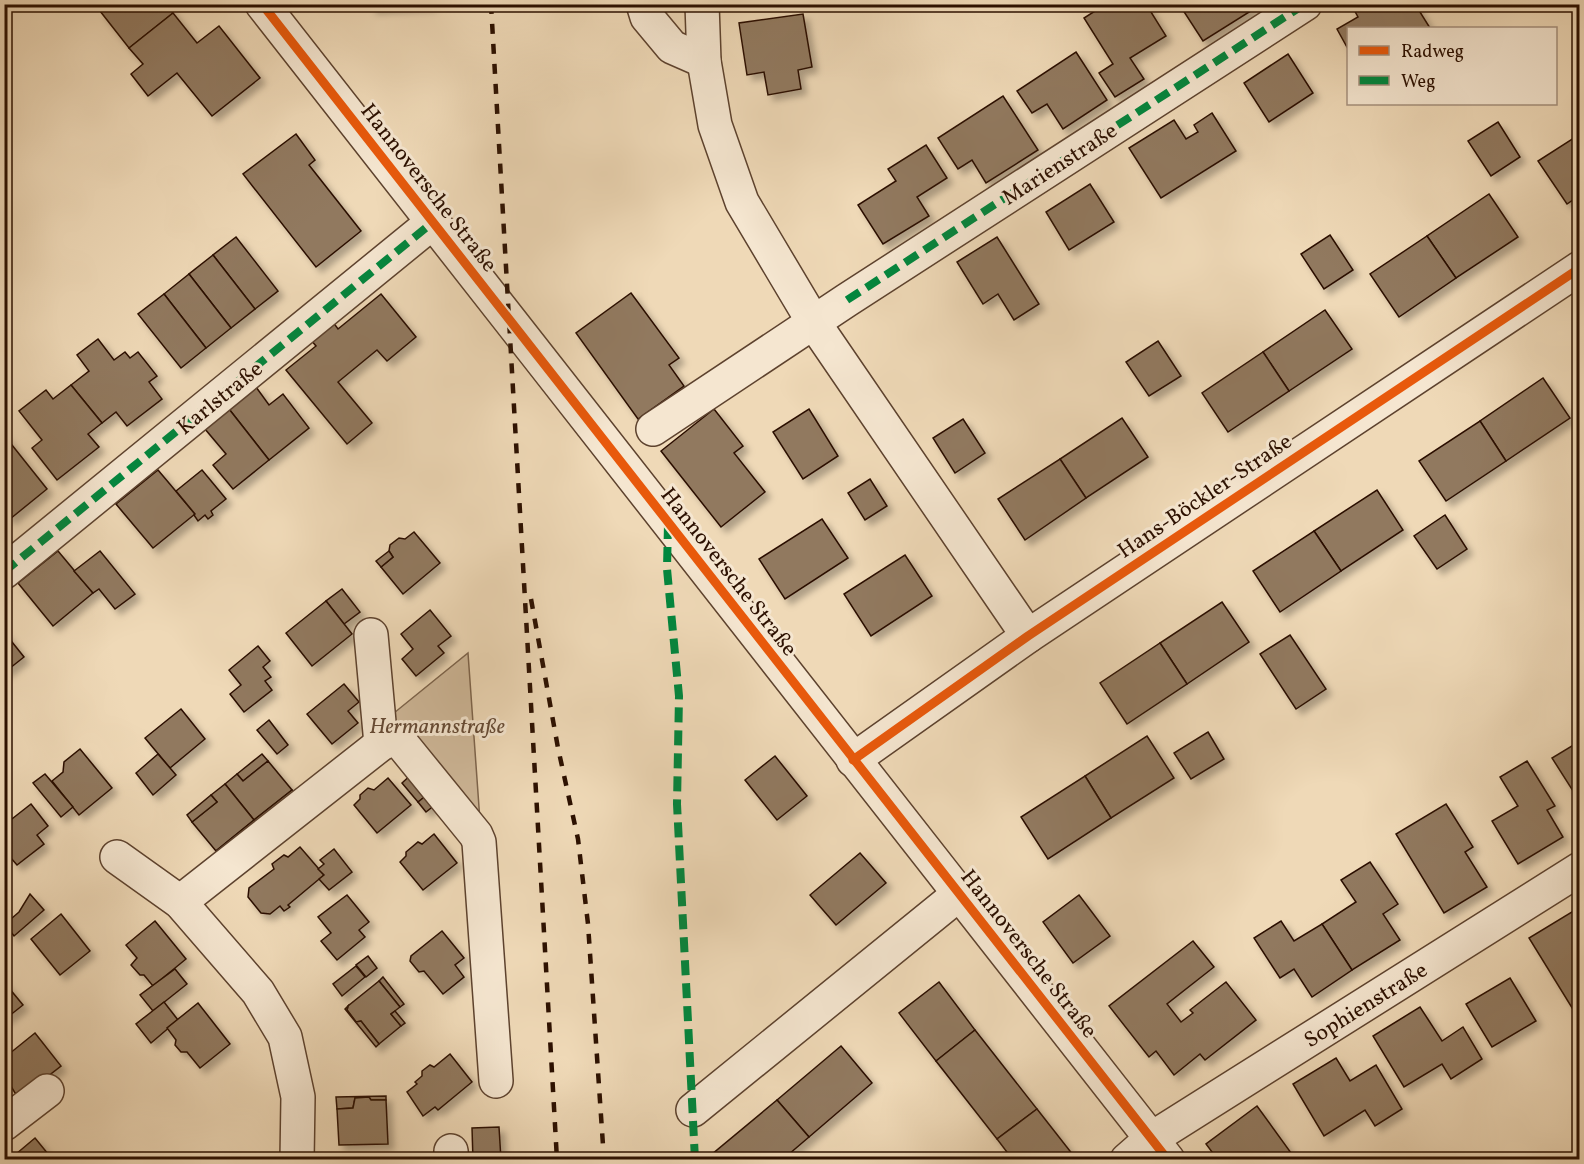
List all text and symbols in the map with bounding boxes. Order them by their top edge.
legend [1347,27,1557,105]
text: Radweg [1401,40,1464,65]
text: Weg [1401,70,1435,95]
street label: Hannoversche Straße [352,98,504,279]
street label: Marienstraße [997,116,1124,214]
street label: Karlstraße [171,355,270,443]
street label: Hans-Böckler-Straße [1112,427,1299,567]
street label: Hannoversche Straße [652,482,804,663]
park label: Hermannstraße [369,712,505,743]
street label: Hannoversche Straße [952,864,1104,1045]
street label: Sophienstraße [1299,956,1434,1056]

